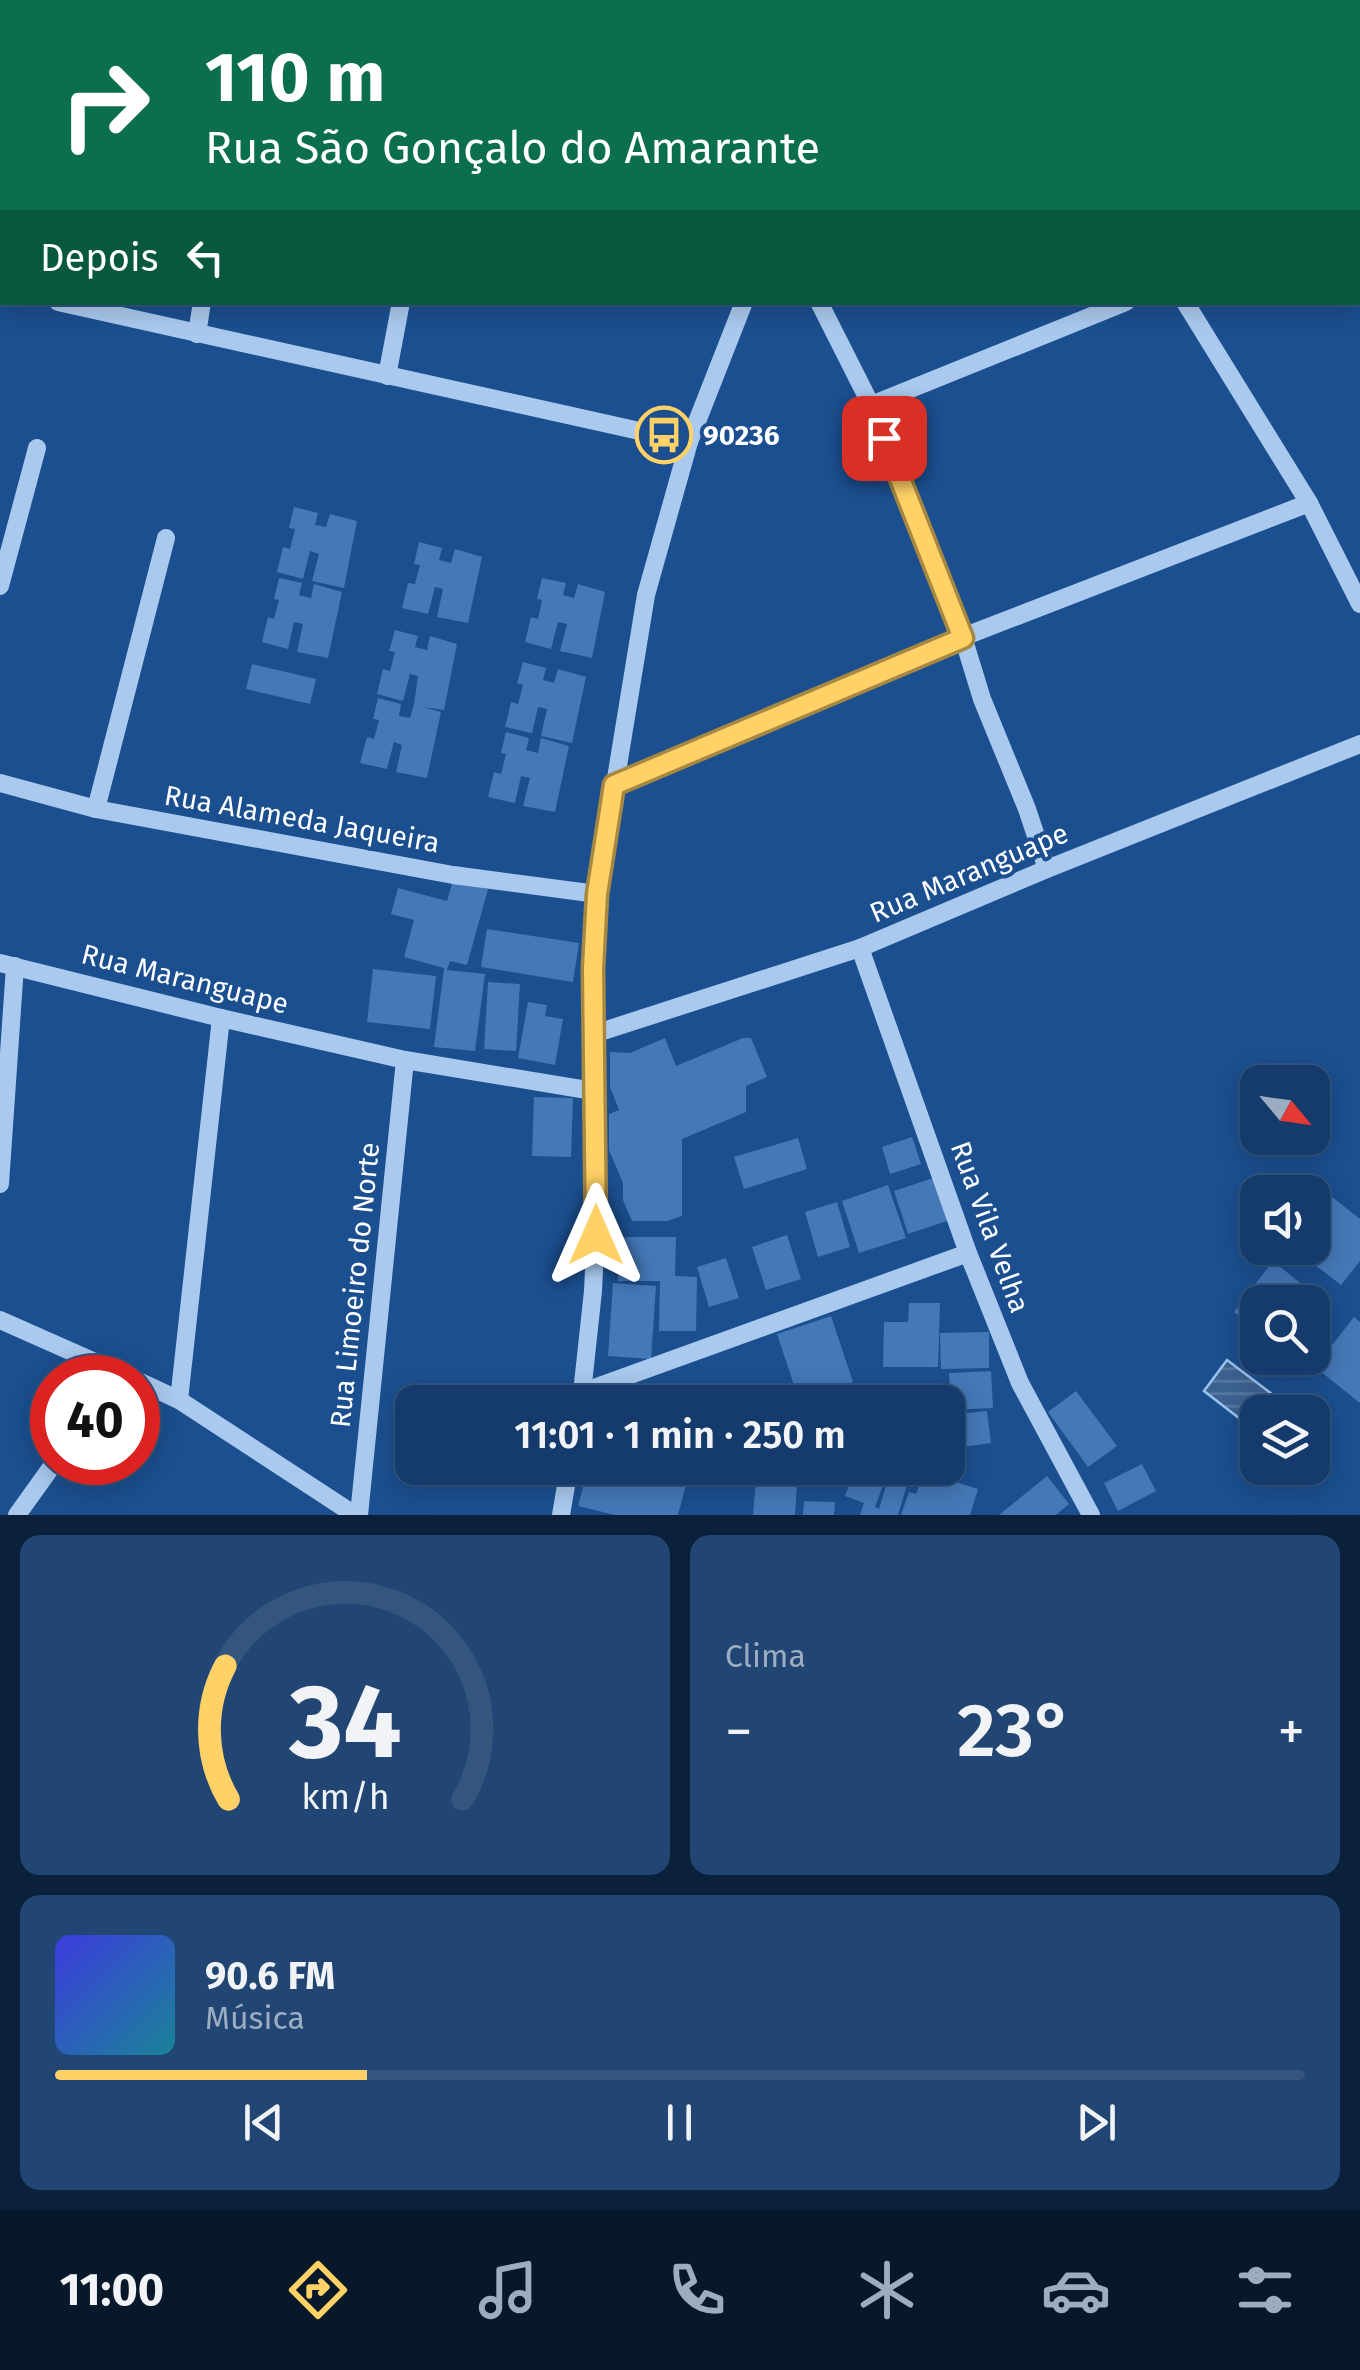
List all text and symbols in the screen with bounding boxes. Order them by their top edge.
text: 110 m [205,36,385,120]
icon: right [40,40,170,170]
text: Rua São Gonçalo do Amarante [205,121,820,175]
icon: left [178,230,233,285]
text: Depois [40,235,158,281]
pin [842,396,927,481]
bus stop icon: 90236 [634,405,694,465]
icon: arrive [857,411,912,466]
place label: 90236 [703,419,780,452]
street label: Rua Alameda Jaqueira [162,779,442,859]
street label: Rua Maranguape [865,816,1073,930]
street label: Rua Maranguape [78,937,292,1021]
north arrow [1240,1065,1330,1155]
map controls [1240,1065,1330,1485]
street label: Rua Vila Velha [944,1137,1036,1317]
street label: Rua Limoeiro do Norte [324,1141,386,1429]
button: sound [1240,1175,1330,1265]
position arrow [544,1183,648,1287]
button: search [1240,1285,1330,1375]
speed limit sign: 40 [30,1355,160,1485]
button: layers [1240,1395,1330,1485]
text: 11:01 · 1 min · 250 m [514,1412,846,1458]
text: Clima [725,1637,806,1675]
text: 34 [288,1660,401,1785]
text: 23° [957,1686,1073,1776]
text: − [725,1699,753,1765]
text: + [1278,1699,1305,1765]
text: km/h [301,1776,389,1818]
text: 90.6 FM [205,1953,335,1999]
text: Música [205,1999,305,2037]
icon: previous [236,2095,291,2150]
icon: pause [652,2095,707,2150]
icon: next [1069,2095,1124,2150]
icon: directions [283,2255,353,2325]
icon: music [473,2255,543,2325]
icon: phone [662,2255,732,2325]
icon: climate [852,2255,922,2325]
icon: car [1041,2255,1111,2325]
icon: filters [1230,2255,1300,2325]
text: 11:00 [60,2263,164,2317]

